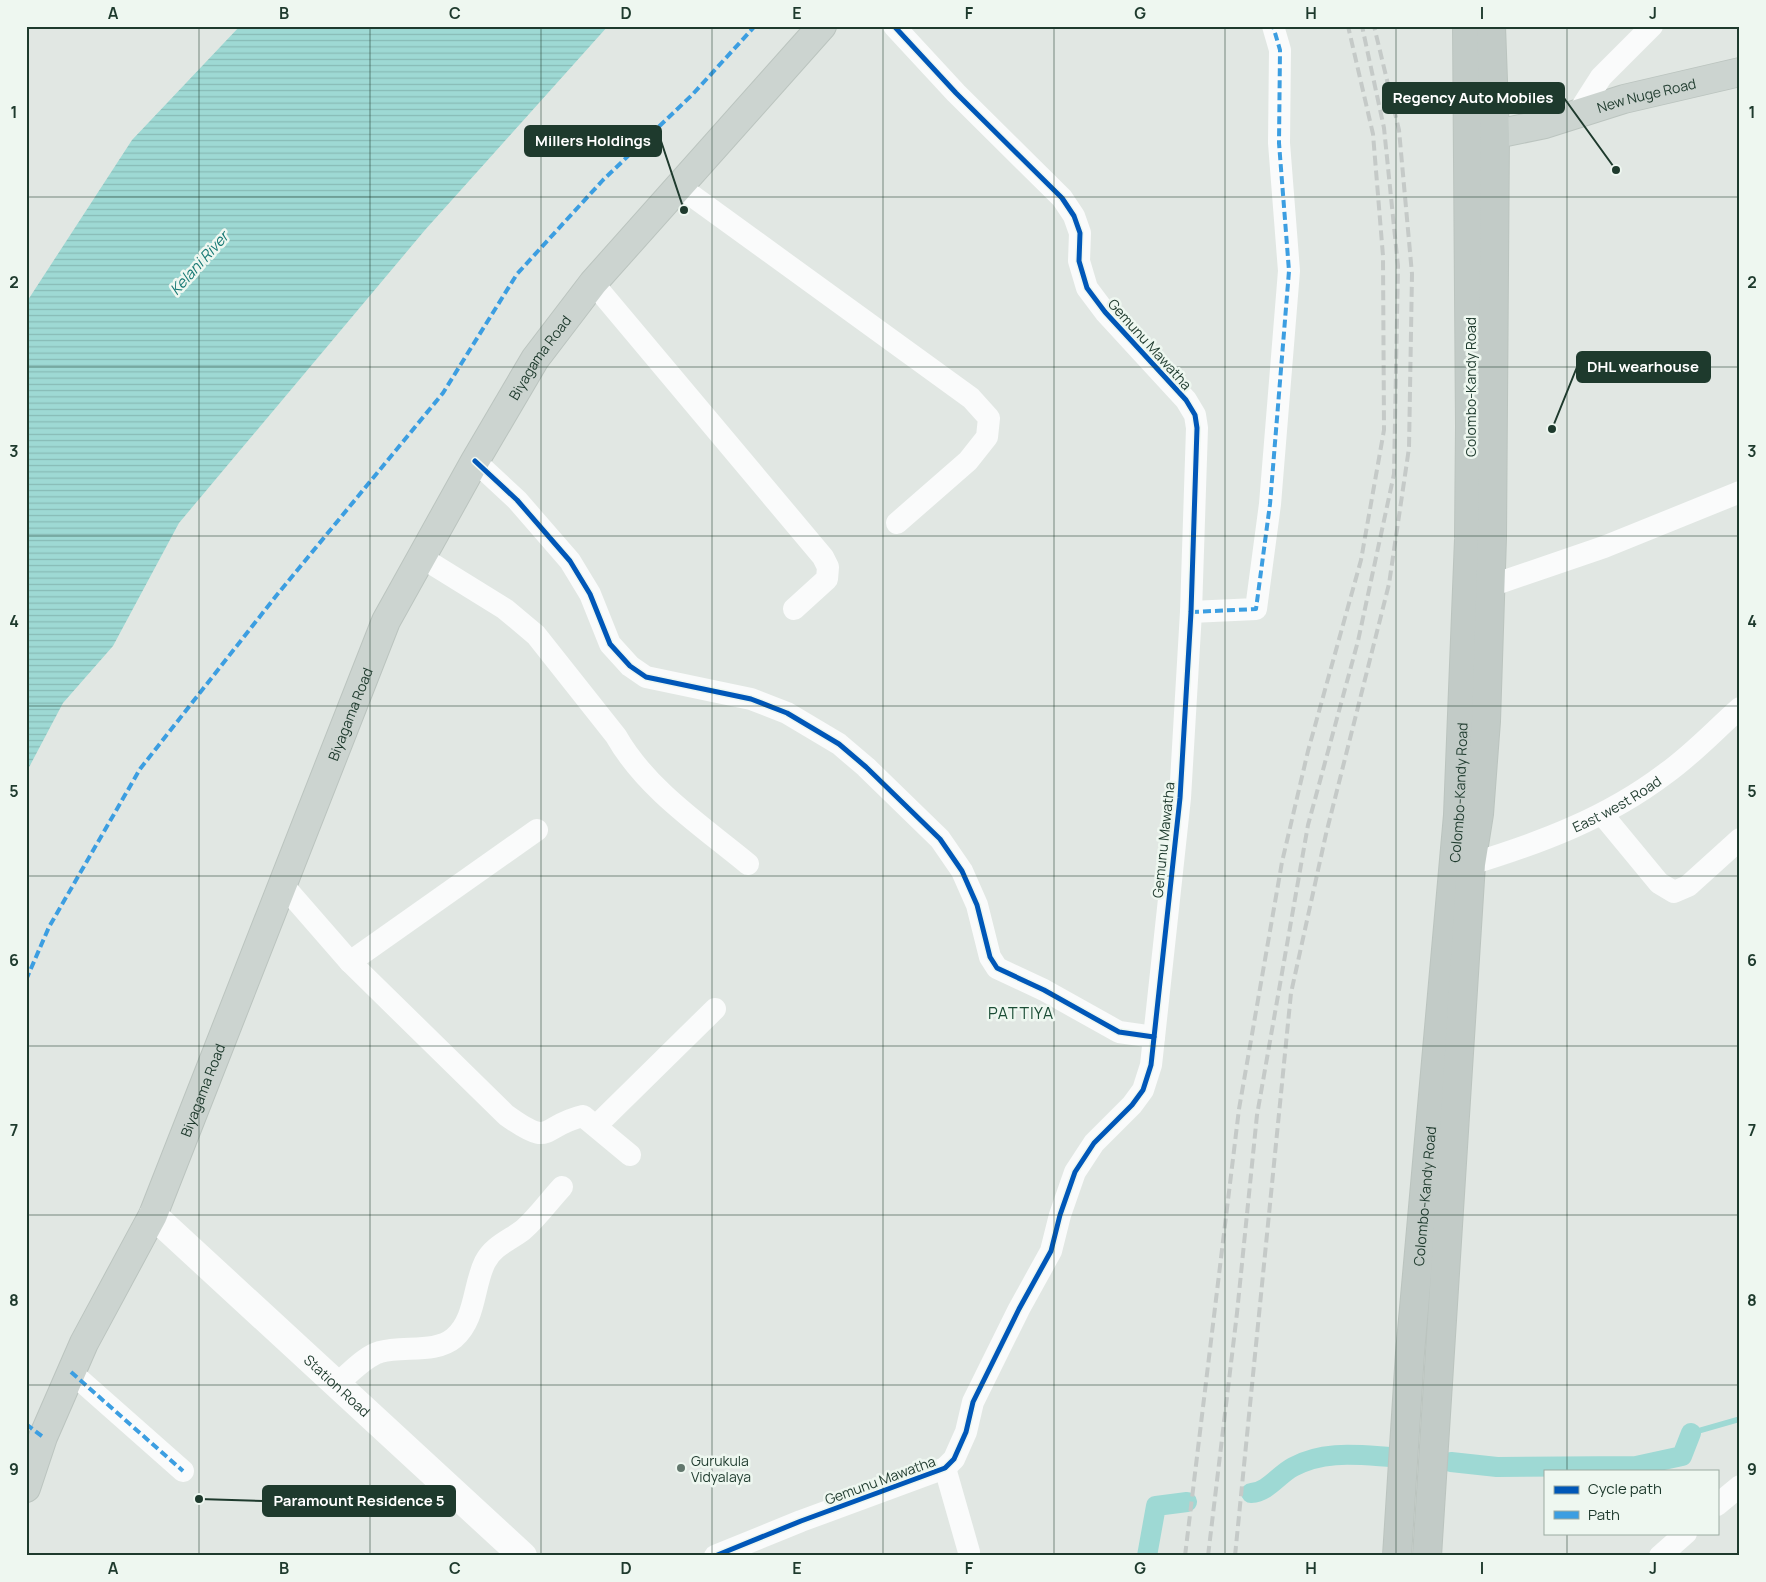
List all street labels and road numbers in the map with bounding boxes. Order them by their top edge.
street label: New Nuge Road [1594,73,1698,117]
street label: Gemunu Mawatha [1104,294,1196,394]
street label: Biyagama Road [504,311,575,403]
street label: Colombo-Kandy Road [1461,317,1480,457]
street label: Biyagama Road [323,665,376,763]
street label: Colombo-Kandy Road [1444,722,1471,863]
street label: East west Road [1569,771,1665,836]
street label: Gemunu Mawatha [1147,781,1179,899]
street label: Biyagama Road [175,1041,229,1139]
street label: Colombo-Kandy Road [1408,1125,1440,1267]
street label: Station Road [300,1350,375,1420]
street label: Gemunu Mawatha [822,1451,938,1509]

